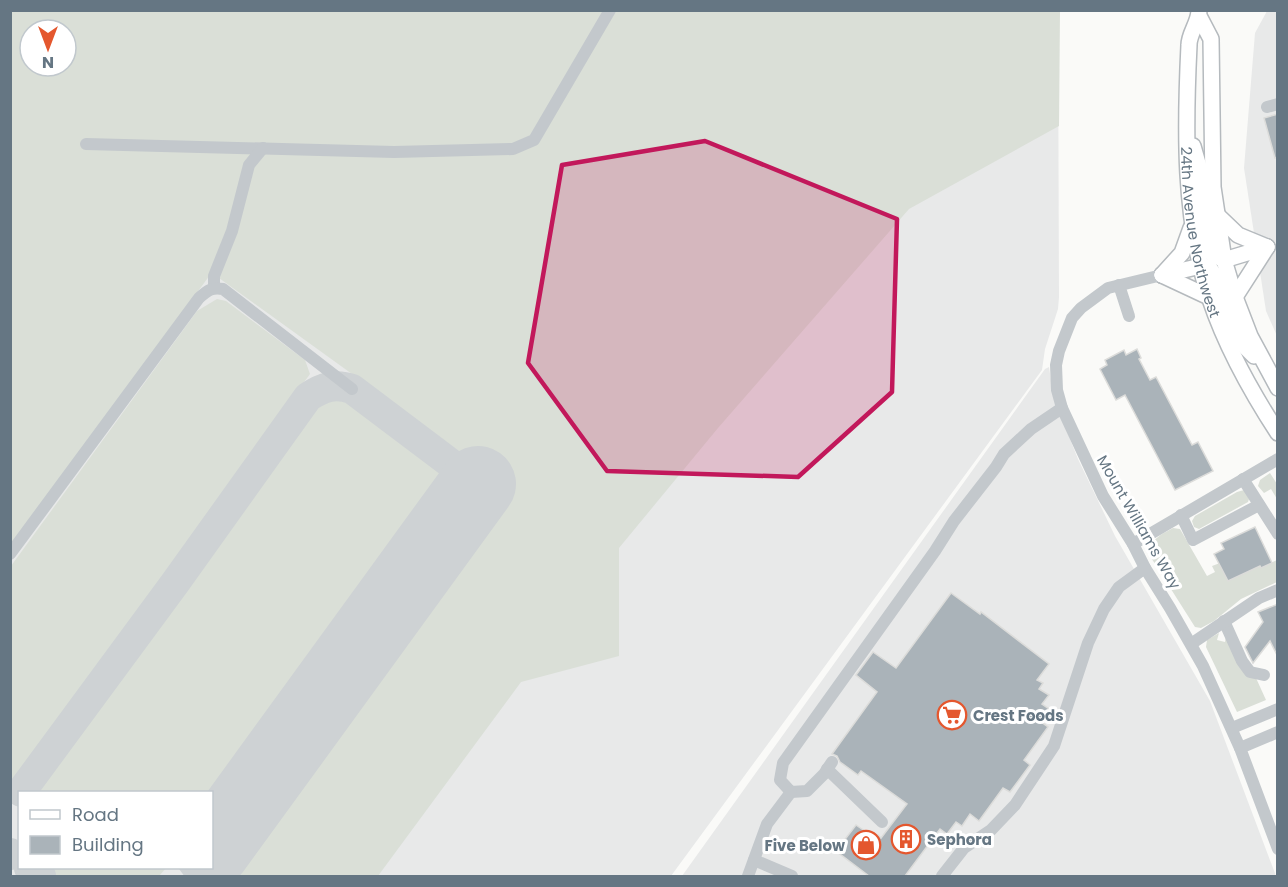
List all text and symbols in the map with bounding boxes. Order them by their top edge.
north arrow [18,18,78,78]
text: N [42,51,54,74]
street label: 24th Avenue Northwest [1176,146,1226,320]
street label: Mount Williams Way [1092,451,1186,593]
supermarket icon: Crest Foods [936,699,968,731]
place label: Crest Foods [973,705,1064,726]
legend [18,791,213,869]
text: Road [72,802,119,827]
building icon: Sephora [890,823,922,855]
shop icon: Five Below [850,829,882,861]
place label: Sephora [927,829,992,850]
text: Building [72,832,144,857]
place label: Five Below [764,835,845,856]

